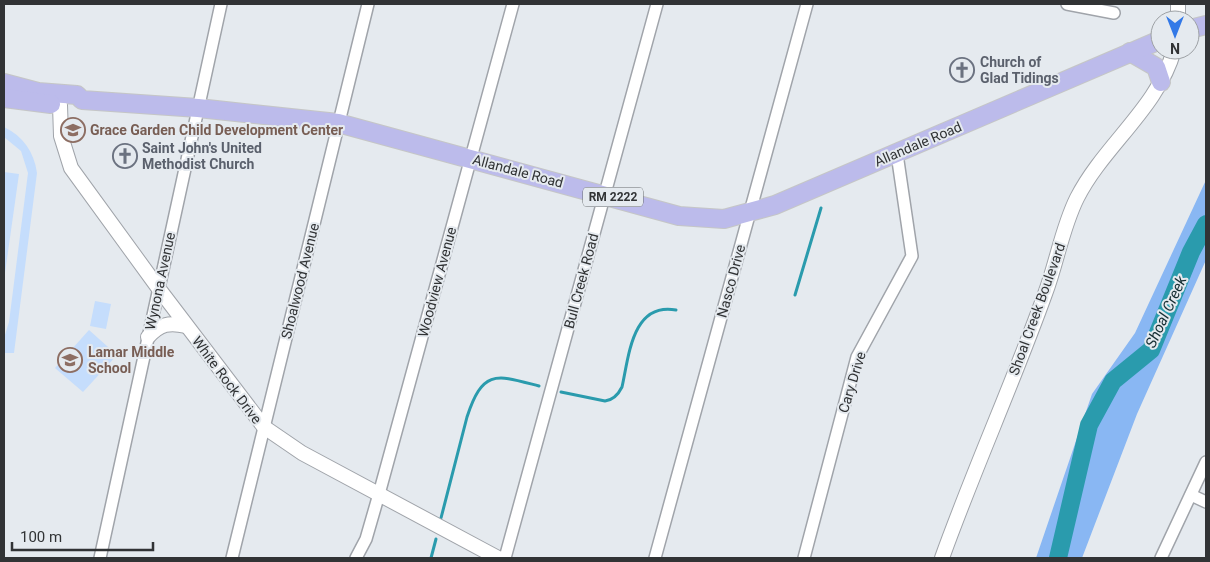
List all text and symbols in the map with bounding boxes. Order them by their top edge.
north arrow [1150,10,1200,60]
text: N [1170,40,1180,56]
place label: Church of Glad Tidings [980,54,1059,86]
church icon: Church of Glad Tidings [949,57,975,83]
school or university icon: Grace Garden Child Development Center [60,117,86,143]
street label: Allandale Road [872,118,964,170]
place label: Grace Garden Child Development Center [90,122,343,138]
place label: Saint John's United Methodist Church [142,140,262,172]
church icon: Saint John's United Methodist Church [112,143,138,169]
street label: Allandale Road [471,151,565,191]
road number: RM 2222 [583,188,643,206]
street label: Shoalwood Avenue [278,221,322,341]
street label: Woodview Avenue [415,225,459,339]
street label: Wynona Avenue [142,231,178,331]
street label: Bull Creek Road [561,232,601,330]
street label: Shoal Creek Boulevard [1006,241,1068,377]
street label: Nasco Drive [714,243,748,319]
water label: Shoal Creek [1142,273,1191,351]
street label: White Rock Drive [189,333,265,427]
place label: Lamar Middle School [88,344,175,376]
school or university icon: Lamar Middle School [57,347,83,373]
street label: Cary Drive [835,349,869,415]
scale bar [12,520,154,552]
text: 100 m [20,528,62,546]

